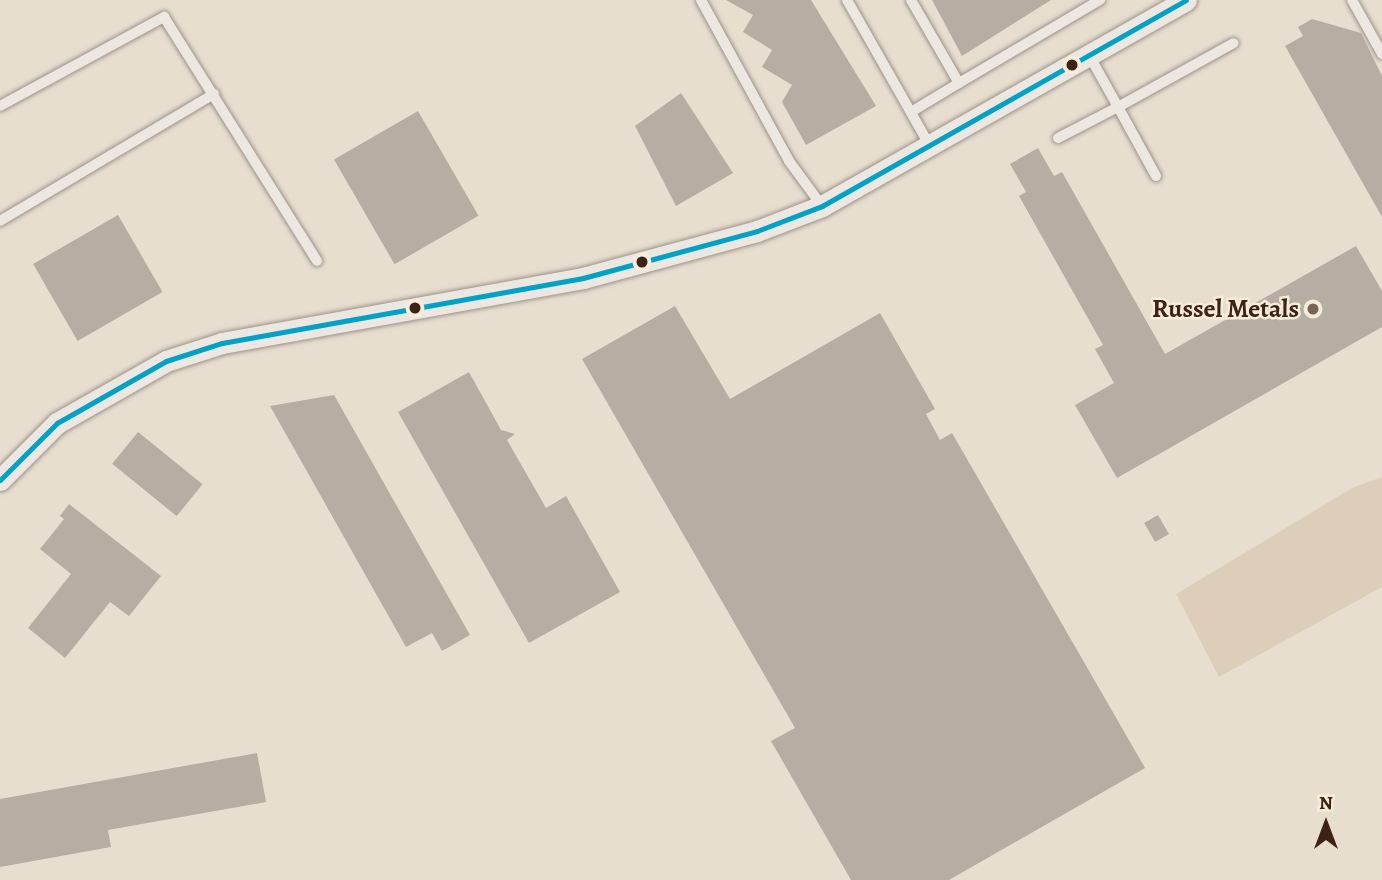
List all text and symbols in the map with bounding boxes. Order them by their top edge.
unlabelled marker [1065,58,1079,72]
unlabelled marker [635,255,649,269]
place label: Russel Metals [1152,293,1299,325]
unlabelled marker [408,301,422,315]
marker: Russel Metals [1305,301,1321,317]
north arrow [1291,789,1361,859]
text: N [1319,790,1333,816]

